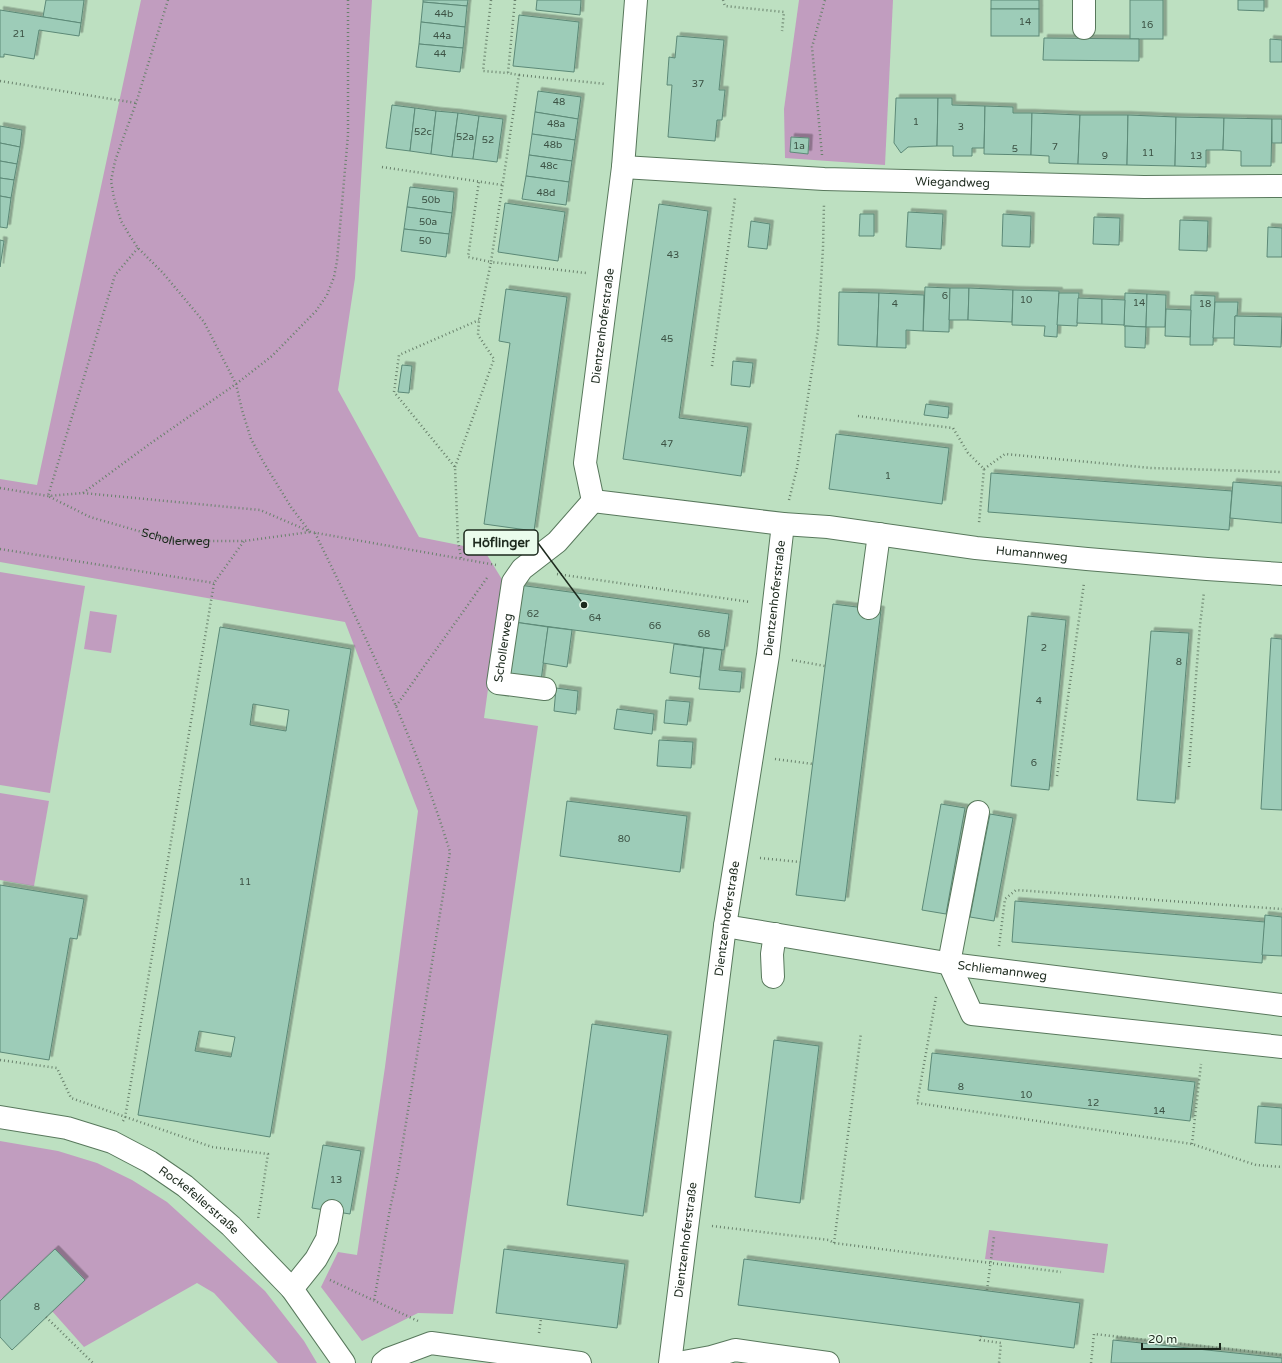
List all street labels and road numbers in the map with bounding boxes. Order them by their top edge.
street label: Wiegandweg [915,174,990,190]
street label: Dientzenhoferstraße [588,267,617,385]
street label: Schollerweg [140,525,210,548]
street label: Dientzenhoferstraße [761,539,788,657]
street label: Humannweg [995,543,1068,564]
street label: Schollerweg [491,612,515,683]
street label: Dientzenhoferstraße [712,860,742,977]
street label: Schliemannweg [957,958,1048,983]
street label: Rockefellerstraße [156,1163,242,1237]
street label: Dientzenhoferstraße [671,1181,700,1299]

